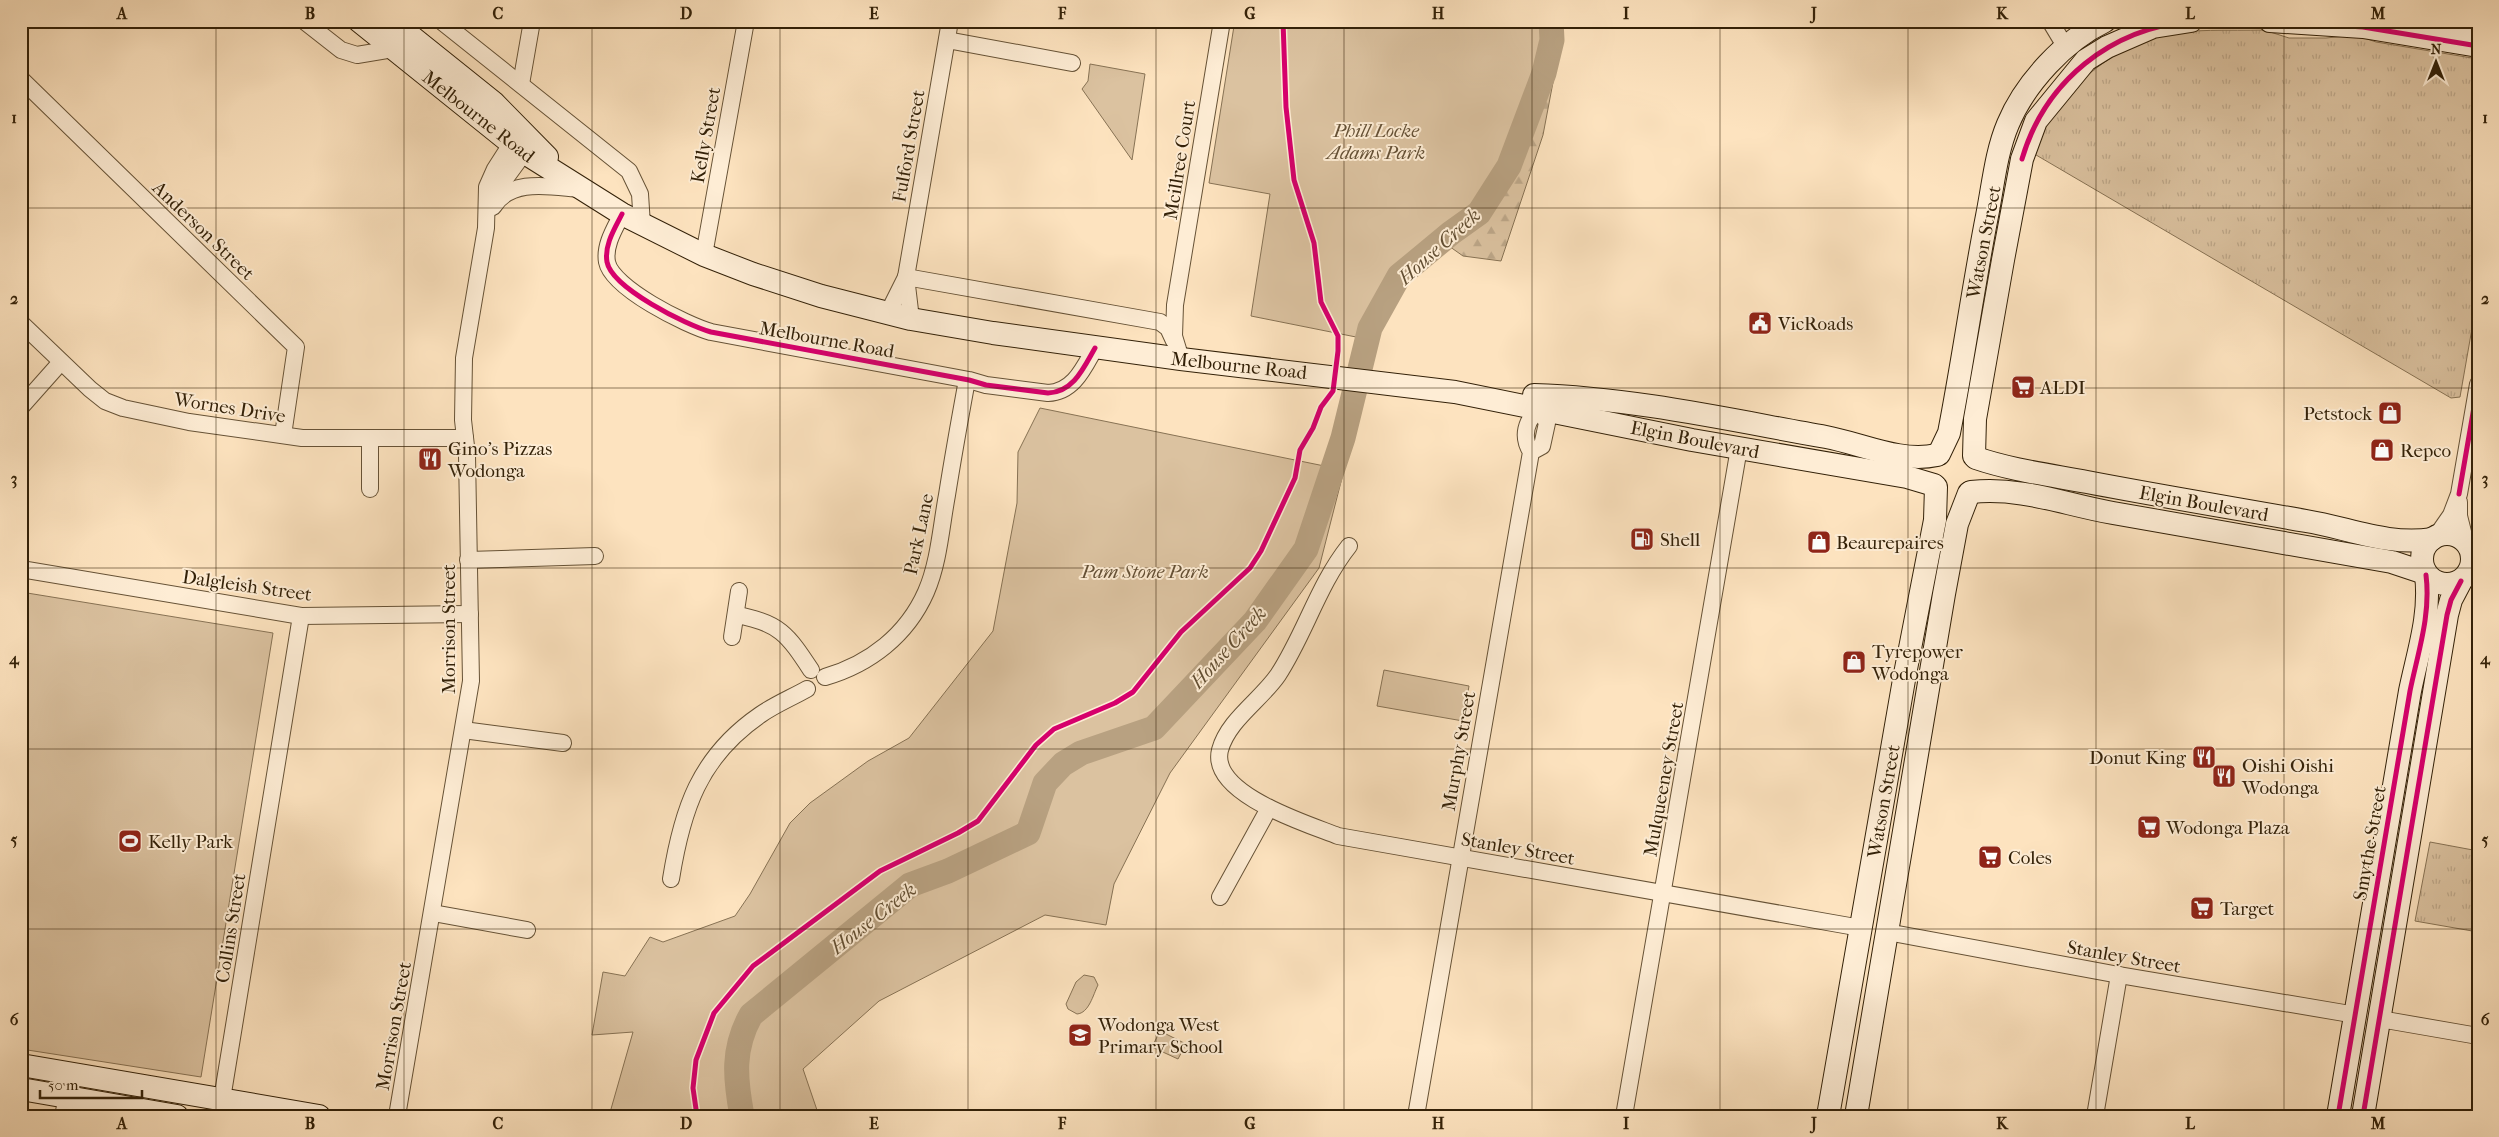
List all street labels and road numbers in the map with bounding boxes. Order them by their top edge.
street label: Melbourne Road [418,66,539,168]
street label: Kelly Street [687,85,725,185]
street label: Fulford Street [888,88,930,204]
street label: Mcillree Court [1160,99,1200,221]
street label: Anderson Street [147,176,259,285]
street label: Watson Street [1962,184,2006,302]
street label: Melbourne Road [758,317,897,363]
street label: Melbourne Road [1170,348,1309,384]
street label: Wornes Drive [171,388,287,428]
street label: Elgin Boulevard [1628,417,1762,463]
street label: Elgin Boulevard [2137,482,2271,526]
street label: Park Lane [900,492,938,577]
street label: Morrison Street [438,564,460,694]
street label: Dalgleish Street [181,566,313,606]
street label: Murphy Street [1438,689,1480,813]
street label: Mulqueeney Street [1640,700,1688,858]
street label: Watson Street [1863,743,1905,861]
street label: Smythe Street [2349,784,2391,902]
street label: Stanley Street [1459,828,1577,870]
street label: Collins Street [211,872,251,985]
street label: Stanley Street [2065,936,2183,978]
street label: Morrison Street [372,960,416,1092]

